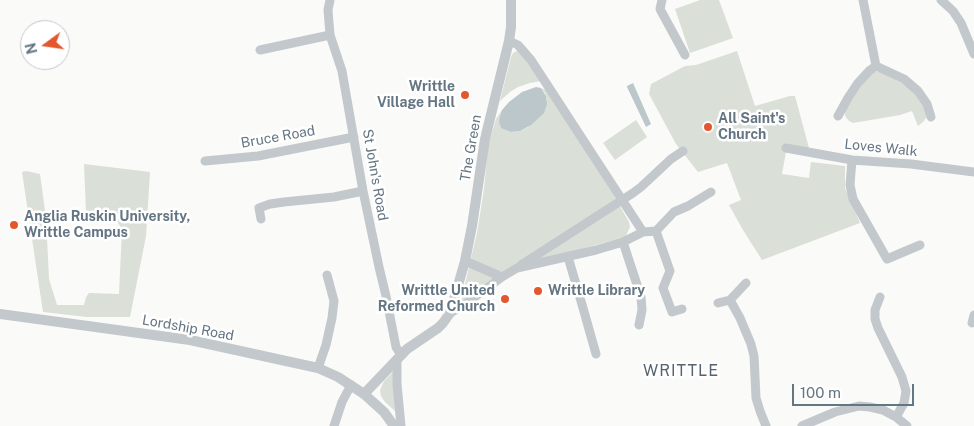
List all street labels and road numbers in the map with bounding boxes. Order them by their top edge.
street label: The Green [457,113,485,183]
street label: Bruce Road [240,122,316,152]
street label: St John's Road [359,128,391,222]
street label: Loves Walk [844,136,918,160]
street label: Lordship Road [141,312,235,344]

